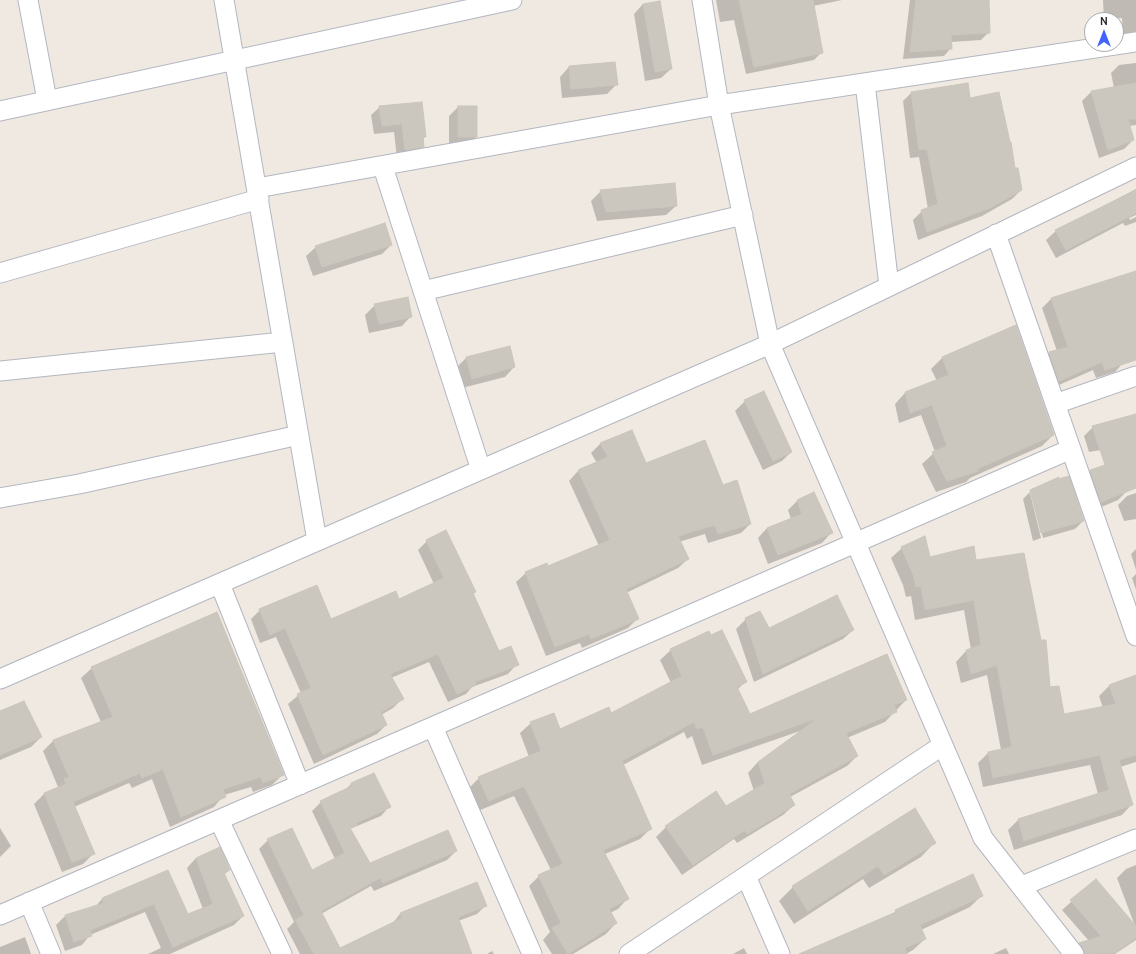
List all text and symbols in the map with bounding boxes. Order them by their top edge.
north arrow [1084,12,1124,52]
text: N [1100,14,1108,28]

